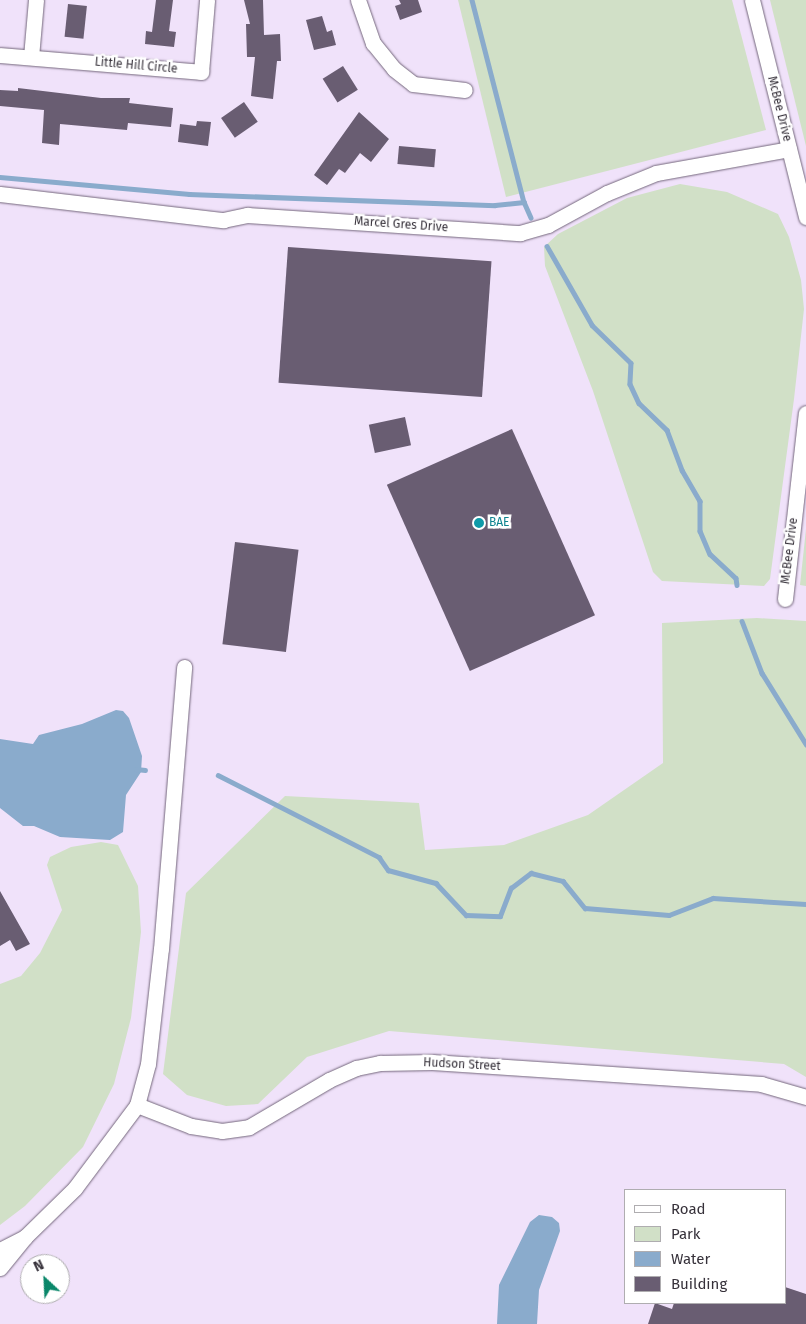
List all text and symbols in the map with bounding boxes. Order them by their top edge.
street label: Little Hill Circle [94,55,178,77]
street label: McBee Drive [764,75,794,143]
street label: Marcel Gres Drive [354,215,448,235]
place label: BAE [489,516,510,530]
marker: BAE [473,517,485,529]
street label: McBee Drive [779,517,801,585]
street label: Hudson Street [423,1056,501,1074]
legend [624,1189,786,1304]
text: Road [671,1200,706,1218]
text: Park [671,1225,701,1243]
text: Water [671,1250,710,1268]
north arrow [20,1254,70,1304]
text: N [31,1256,47,1276]
text: Building [671,1275,727,1293]

